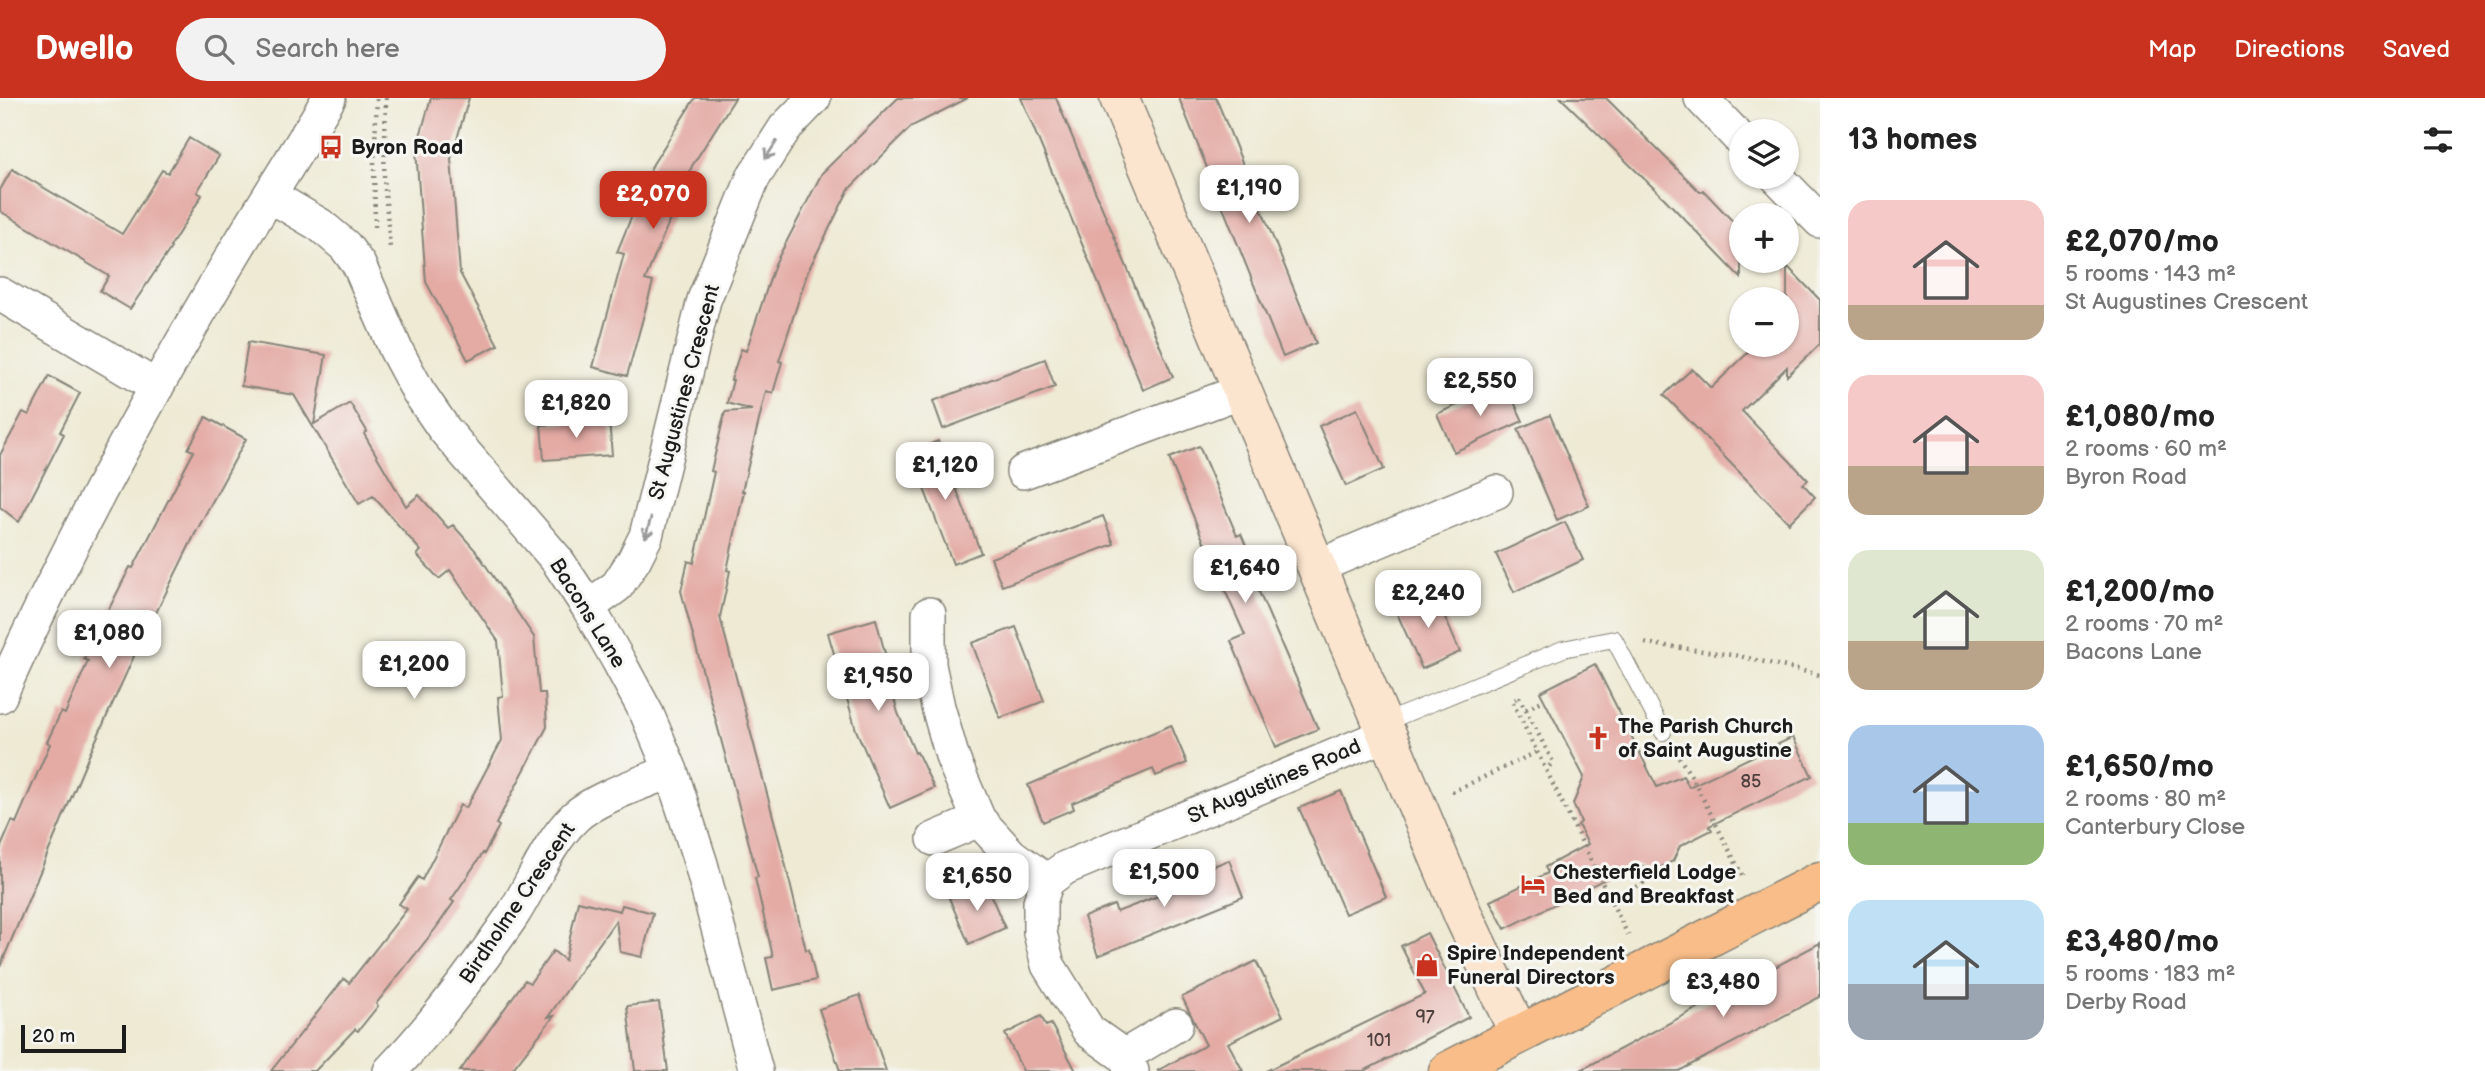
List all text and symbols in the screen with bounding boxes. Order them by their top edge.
search box [176,18,666,81]
text: Dwello [35,29,134,69]
icon: search [200,30,238,68]
text: Search here [256,34,400,65]
text: Map [2148,35,2196,64]
text: Directions [2234,35,2345,64]
text: Saved [2383,35,2450,64]
map controls [1729,119,1799,357]
button: layers [1729,119,1799,189]
icon: filters [2419,121,2457,159]
text: 13 homes [1848,122,1977,158]
bus stop icon: Byron Road [317,133,345,161]
place label: Byron Road [351,135,463,160]
one-way arrow [764,140,778,159]
pin: £1,190 [1192,166,1306,225]
pin: £2,070 [596,172,710,231]
text: £1,190 [1216,174,1282,202]
text: £2,070 [616,180,690,208]
button: + [1729,203,1799,273]
text: £2,070/mo [2065,224,2219,260]
icon: home [1904,228,1988,312]
text: 5 rooms · 143 m² [2065,260,2236,288]
street label: St Augustines Crescent [644,281,725,503]
button: − [1729,287,1799,357]
text: St Augustines Crescent [2065,288,2308,316]
pin: £2,550 [1423,358,1537,418]
text: £2,550 [1443,367,1517,395]
pin: £1,820 [519,380,633,440]
text: £1,820 [541,389,611,417]
text: £1,080/mo [2065,399,2215,435]
icon: home [1904,403,1988,487]
text: 2 rooms · 60 m² [2065,435,2227,463]
pin: £1,120 [888,442,1002,502]
text: £1,120 [912,451,978,479]
text: Byron Road [2065,463,2187,491]
one-way arrow [641,516,654,538]
pin: £1,640 [1188,546,1302,605]
street label: Bacons Lane [544,554,631,673]
text: £1,640 [1210,554,1280,582]
pin: £2,240 [1371,570,1485,630]
text: £1,200/mo [2065,574,2215,610]
icon: home [1904,578,1988,662]
text: £2,240 [1391,579,1465,607]
pin: £1,080 [52,610,166,670]
text: 2 rooms · 70 m² [2065,610,2224,638]
text: £1,080 [73,619,145,647]
text: Bacons Lane [2065,638,2202,666]
pin: £1,200 [357,642,471,701]
text: £1,200 [378,650,450,678]
pin: £1,950 [821,654,935,713]
text: £1,950 [843,662,913,690]
place label: The Parish Church of Saint Augustine [1618,714,1793,763]
church icon: The Parish Church of Saint Augustine [1584,724,1612,752]
street label: St Augustines Road [1184,734,1365,829]
text: £1,650/mo [2065,749,2214,785]
icon: home [1904,753,1988,837]
house number: 85 [1741,771,1761,792]
text: 2 rooms · 80 m² [2065,785,2226,813]
text: Canterbury Close [2065,813,2245,841]
street label: Birdholme Crescent [454,817,581,989]
pin: £1,500 [1107,850,1221,909]
pin: £1,650 [920,854,1034,913]
text: £1,500 [1128,858,1200,886]
place label: Chesterfield Lodge Bed and Breakfast [1553,860,1736,909]
text: £1,650 [942,862,1012,890]
hotel icon: Chesterfield Lodge Bed and Breakfast [1519,870,1547,898]
text: £3,480/mo [2065,924,2219,960]
icon: home [1904,928,1988,1012]
place label: Spire Independent Funeral Directors [1447,941,1625,990]
shop icon: Spire Independent Funeral Directors [1413,951,1441,979]
pin: £3,480 [1666,960,1780,1019]
text: 5 rooms · 183 m² [2065,960,2235,988]
text: £3,480 [1686,968,1760,996]
text: Derby Road [2065,988,2187,1016]
house number: 97 [1415,1007,1435,1028]
scale bar [21,1022,126,1054]
text: 20 m [32,1025,75,1048]
house number: 101 [1367,1030,1391,1051]

